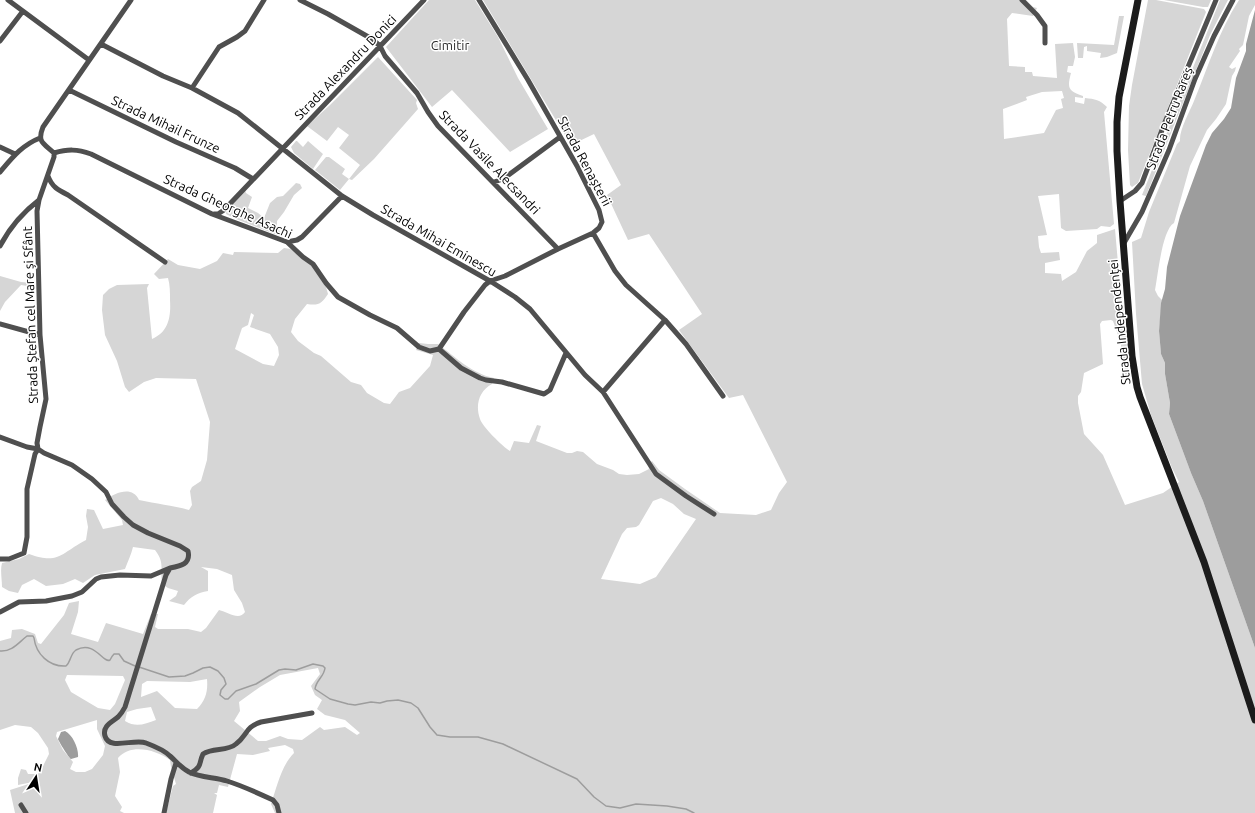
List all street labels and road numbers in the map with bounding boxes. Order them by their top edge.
street label: Strada Alexandru Donici [291,12,399,122]
street label: Strada Petru Rareș [1143,65,1195,171]
street label: Strada Mihail Frunze [109,93,223,155]
street label: Strada Vasile Alecsandri [437,107,543,217]
street label: Strada Renașterii [556,114,614,208]
street label: Strada Gheorghe Asachi [162,171,294,241]
street label: Strada Mihai Eminescu [379,201,499,279]
street label: Strada Ștefan cel Mare și Sfânt [20,226,40,404]
street label: Strada Independenței [1105,259,1133,385]

